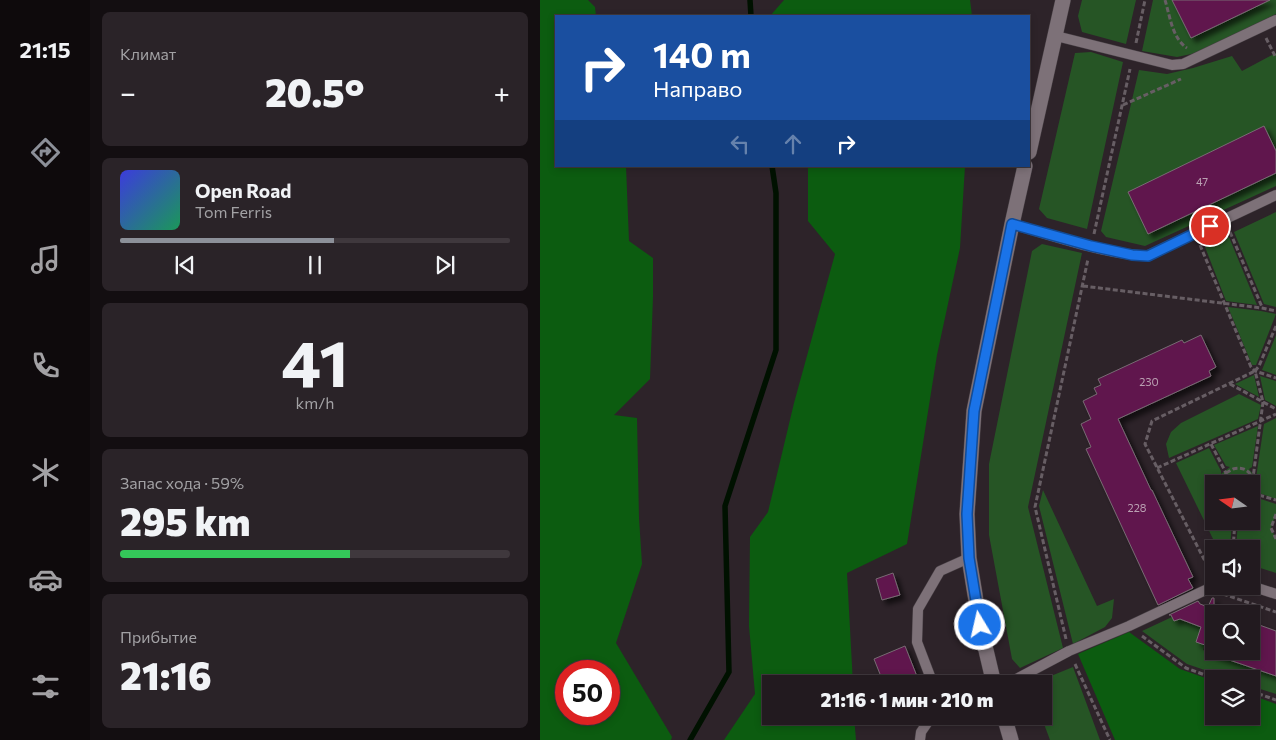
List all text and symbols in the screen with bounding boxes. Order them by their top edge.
text: 140 m [653,32,751,75]
icon: right [570,35,635,100]
text: 21:15 [19,36,71,63]
text: Климат [120,44,176,63]
text: 20.5° [265,68,365,115]
text: − [120,75,136,109]
text: + [494,75,510,109]
text: Направо [653,75,743,102]
icon: left [726,130,754,158]
icon: ahead [779,130,807,158]
icon: right [832,130,860,158]
icon: directions [28,135,63,170]
house number: 47 [1196,175,1208,188]
text: Open Road [195,179,291,202]
text: Tom Ferris [195,202,272,221]
pin [1189,205,1231,247]
icon: arrive [1196,212,1224,240]
icon: music [28,242,63,277]
icon: previous [171,251,199,279]
icon: pause [301,251,329,279]
icon: next [431,251,459,279]
text: 41 [281,321,349,400]
icon: phone [28,348,63,383]
house number: 230 [1139,375,1159,388]
text: km/h [296,393,334,412]
icon: climate [28,455,63,490]
text: Запас хода · 59% [120,473,244,492]
north arrow [1205,475,1260,530]
map controls [1205,475,1260,725]
text: 295 km [120,497,251,544]
house number: 228 [1128,501,1147,514]
button: sound [1205,540,1260,595]
icon: car [28,562,63,597]
position arrow [953,598,1005,650]
button: search [1205,605,1260,660]
text: Прибытие [120,627,197,646]
text: 21:16 [120,651,212,698]
speed limit sign: 50 [555,660,620,725]
icon: filters [28,669,63,704]
button: layers [1205,670,1260,725]
text: 21:16 · 1 мин · 210 m [821,688,993,711]

